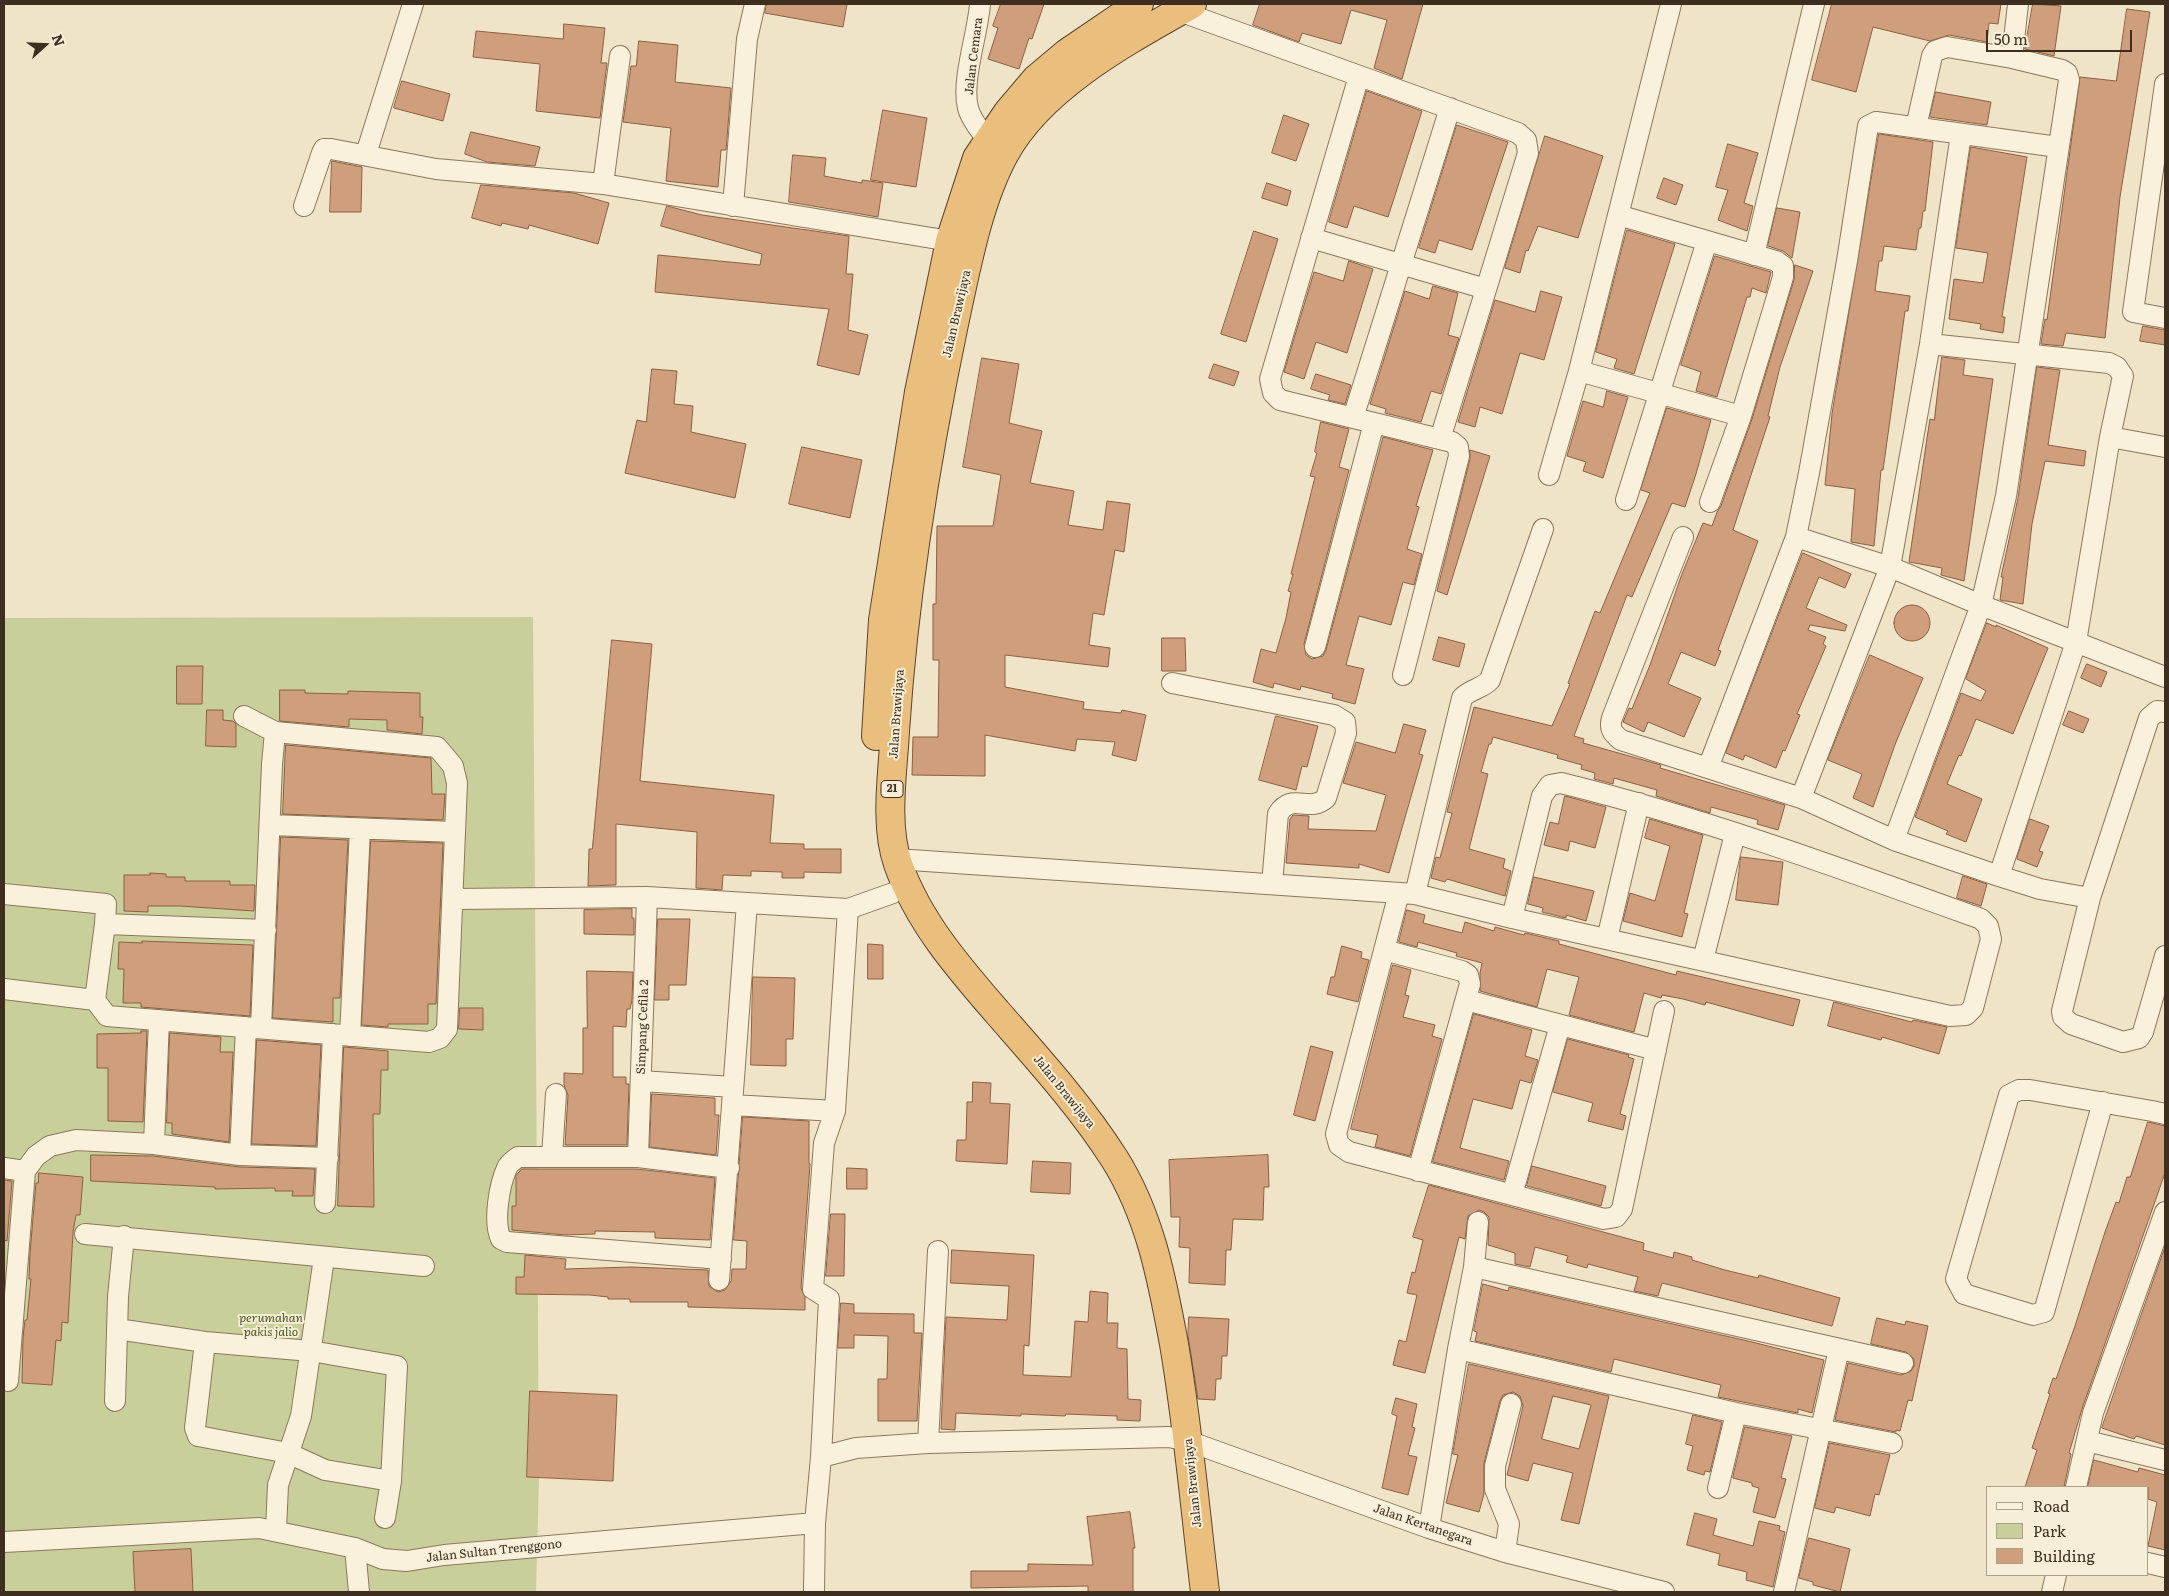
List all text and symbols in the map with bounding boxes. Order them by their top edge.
street label: Jalan Cemara [962,16,986,96]
north arrow [20,20,70,70]
scale bar [1989,20,2135,52]
text: 50 m [1994,27,2028,50]
text: N [48,31,71,49]
street label: Jalan Brawijaya [940,269,974,359]
street label: Jalan Brawijaya [887,669,907,759]
road number: 21 [881,781,903,798]
street label: Simpang Cefila 2 [634,979,652,1075]
street label: Jalan Brawijaya [1030,1053,1098,1131]
park label: perumahan pakis jalio [239,1311,303,1339]
street label: Jalan Brawijaya [1181,1438,1205,1528]
legend [1986,1486,2149,1576]
text: Road [2033,1494,2069,1517]
street label: Jalan Kertanegara [1371,1501,1475,1549]
text: Park [2033,1519,2066,1542]
street label: Jalan Sultan Trenggono [425,1537,563,1565]
text: Building [2033,1544,2095,1567]

